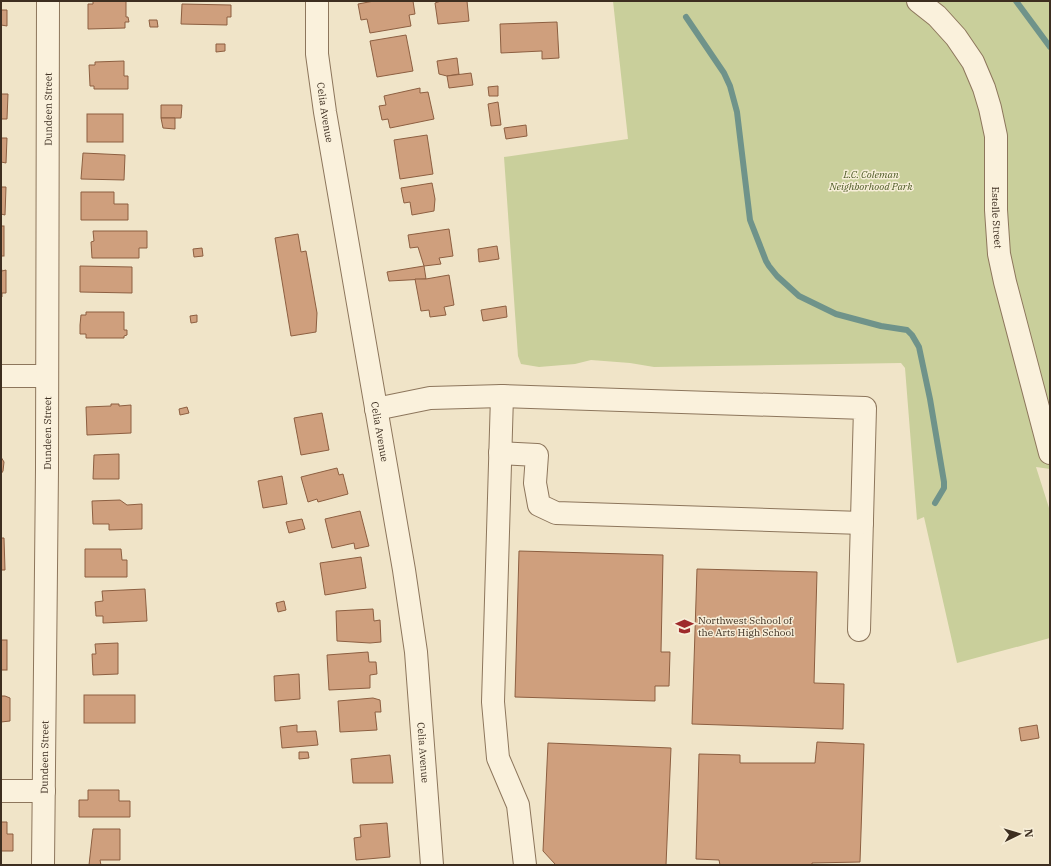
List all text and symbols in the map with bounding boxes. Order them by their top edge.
street label: Dundeen Street [42,72,55,146]
street label: Celia Avenue [314,81,336,144]
park label: L.C. Coleman Neighborhood Park [828,168,913,193]
street label: Estelle Street [989,187,1005,249]
street label: Dundeen Street [41,396,54,470]
street label: Celia Avenue [368,401,391,463]
place label: Northwest School of the Arts High School [698,614,794,639]
school or university icon: Northwest School of the Arts High School [675,616,695,636]
street label: Dundeen Street [38,720,51,794]
street label: Celia Avenue [414,722,432,783]
north arrow [999,814,1039,854]
text: N [1022,828,1036,838]

